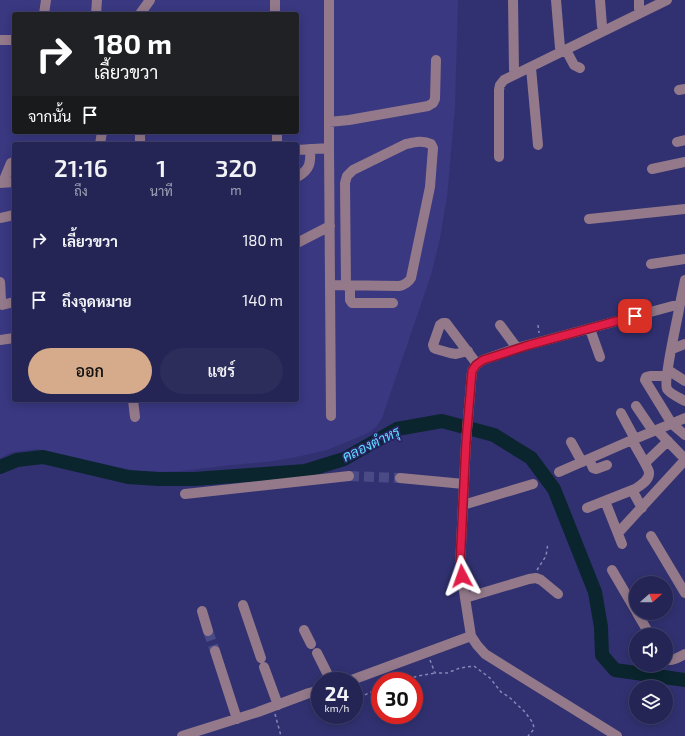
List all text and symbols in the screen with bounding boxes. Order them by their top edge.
text: 180 m [94,26,172,60]
icon: right [28,28,80,80]
text: เลี้ยวขวา [94,61,158,83]
icon: arrive [79,104,101,126]
text: จากนั้น [28,107,71,125]
text: 21:16 [54,153,108,182]
text: 1 [156,153,166,182]
text: 320 [215,153,257,182]
text: m [230,182,242,198]
text: ถึง [74,183,88,199]
text: นาที [150,183,173,199]
icon: right [28,229,50,251]
text: 180 m [242,231,283,249]
text: เลี้ยวขวา [62,232,118,250]
icon: arrive [28,289,50,311]
text: 140 m [242,291,283,309]
text: ถึงจุดหมาย [62,292,132,310]
pin [618,299,652,333]
icon: arrive [624,305,646,327]
button: ออก [28,348,152,394]
button: แชร์ [160,348,283,394]
water label: คลองตำหรุ [339,422,404,467]
position arrow [441,555,483,597]
north arrow [629,576,673,620]
map controls [629,576,673,724]
button: sound [629,628,673,672]
speed limit sign: 30 [371,672,423,724]
button: layers [629,680,673,724]
text: 24 [325,681,349,705]
text: km/h [325,702,349,714]

